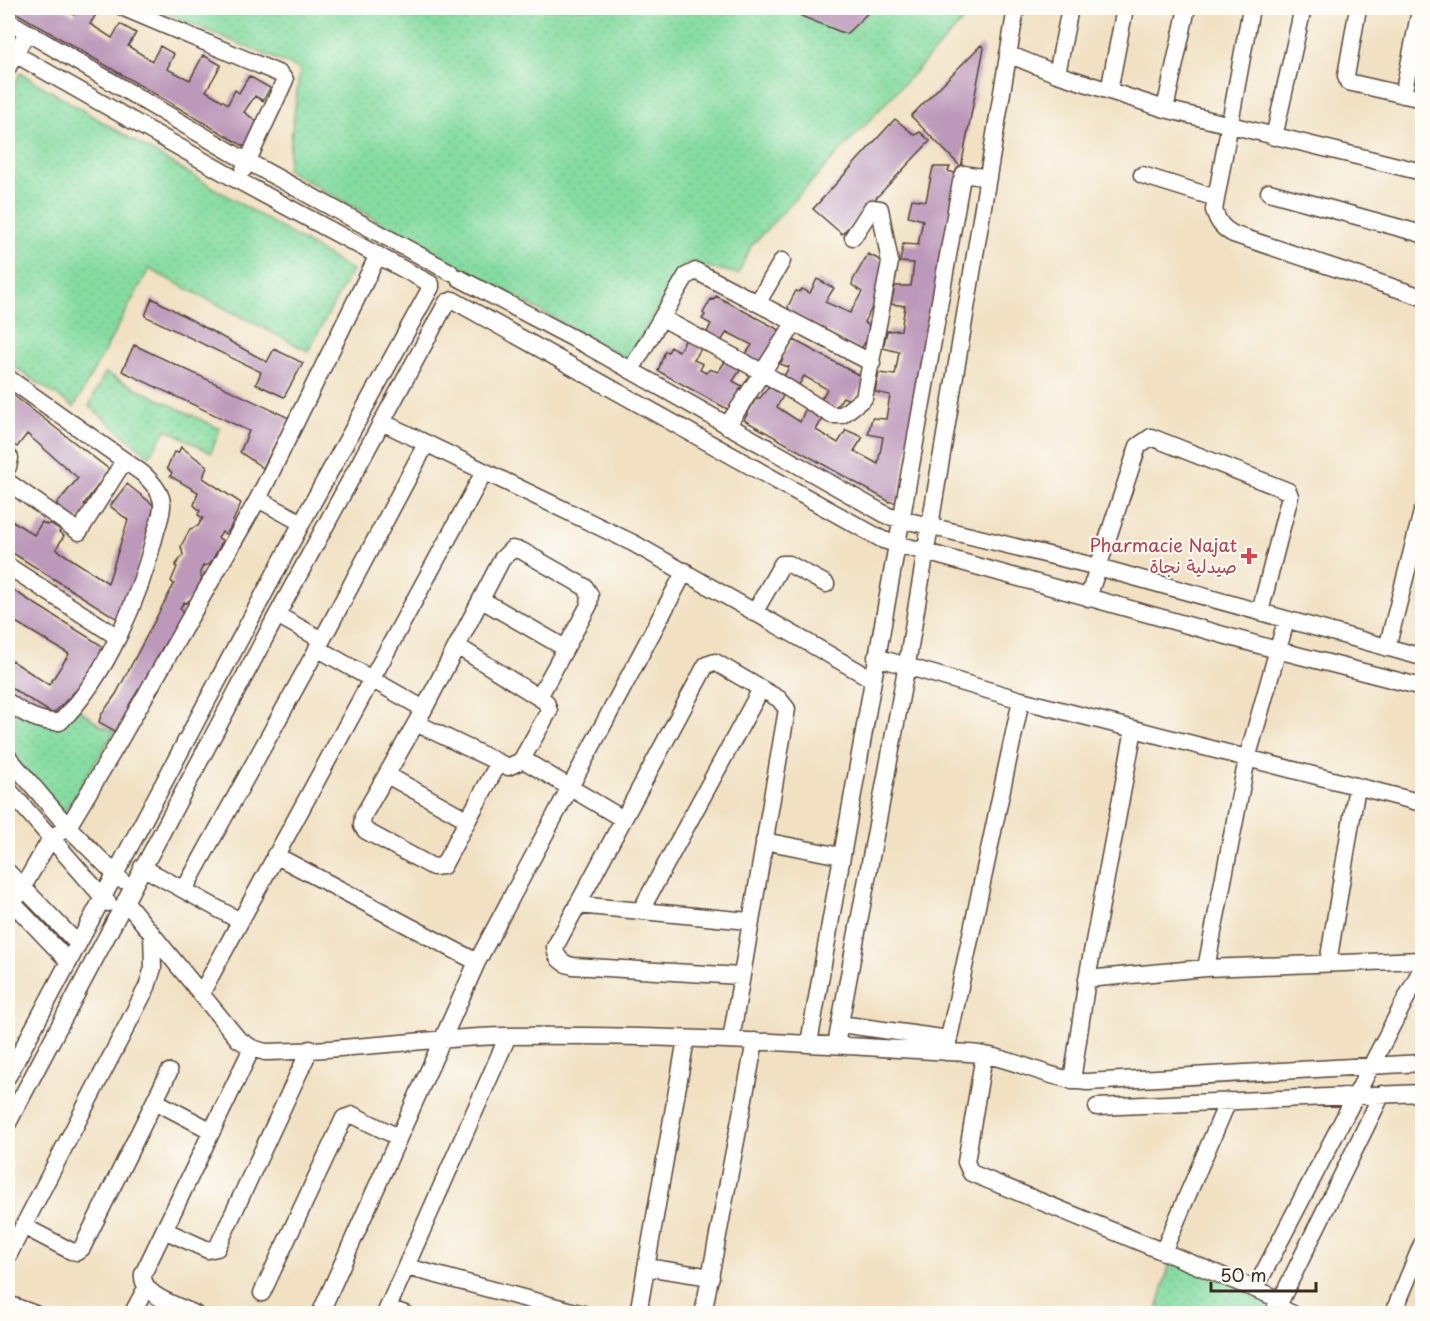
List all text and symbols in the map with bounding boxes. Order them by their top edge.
place label: Pharmacie Najat صيدلية نجاة [1089,531,1237,579]
marker: Pharmacie Najat صيدلية نجاة [1242,549,1256,563]
scale bar [1211,1255,1316,1293]
text: 50 m [1220,1261,1267,1288]

